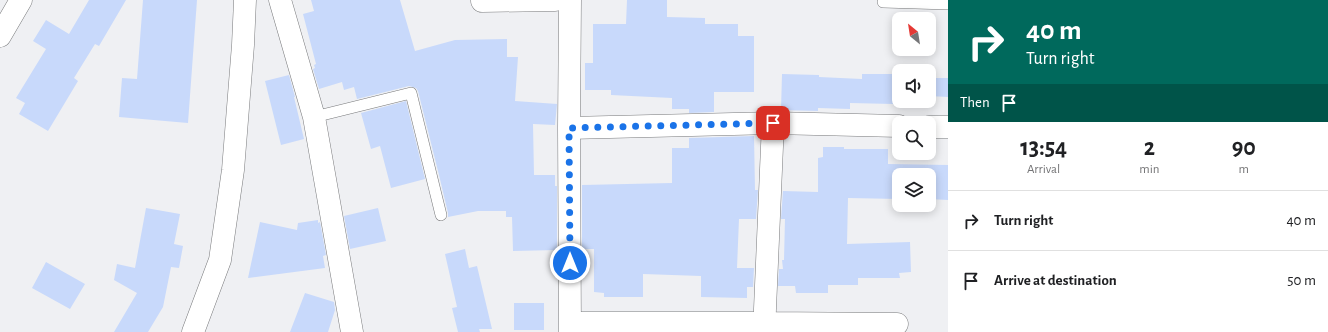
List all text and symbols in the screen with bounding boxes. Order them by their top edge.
north arrow [892,12,936,56]
map controls [892,12,936,212]
icon: right [960,16,1012,68]
text: 40 m [1026,17,1082,45]
text: Turn right [1026,50,1095,68]
button: sound [892,64,936,108]
icon: arrive [998,92,1020,114]
text: Then [960,95,990,110]
pin [756,106,790,140]
icon: arrive [762,112,784,134]
button: search [892,116,936,160]
text: 13:54 [1020,136,1067,160]
text: 2 [1144,136,1155,160]
text: 90 [1232,136,1256,160]
text: Arrival [1027,163,1060,176]
text: min [1139,163,1160,176]
text: m [1239,163,1249,176]
button: layers [892,168,936,212]
icon: right [960,210,982,232]
text: Turn right [994,213,1053,228]
text: 40 m [1286,213,1316,228]
position arrow [549,242,591,284]
icon: arrive [960,270,982,292]
text: Arrive at destination [994,273,1117,288]
text: 50 m [1287,273,1316,288]

